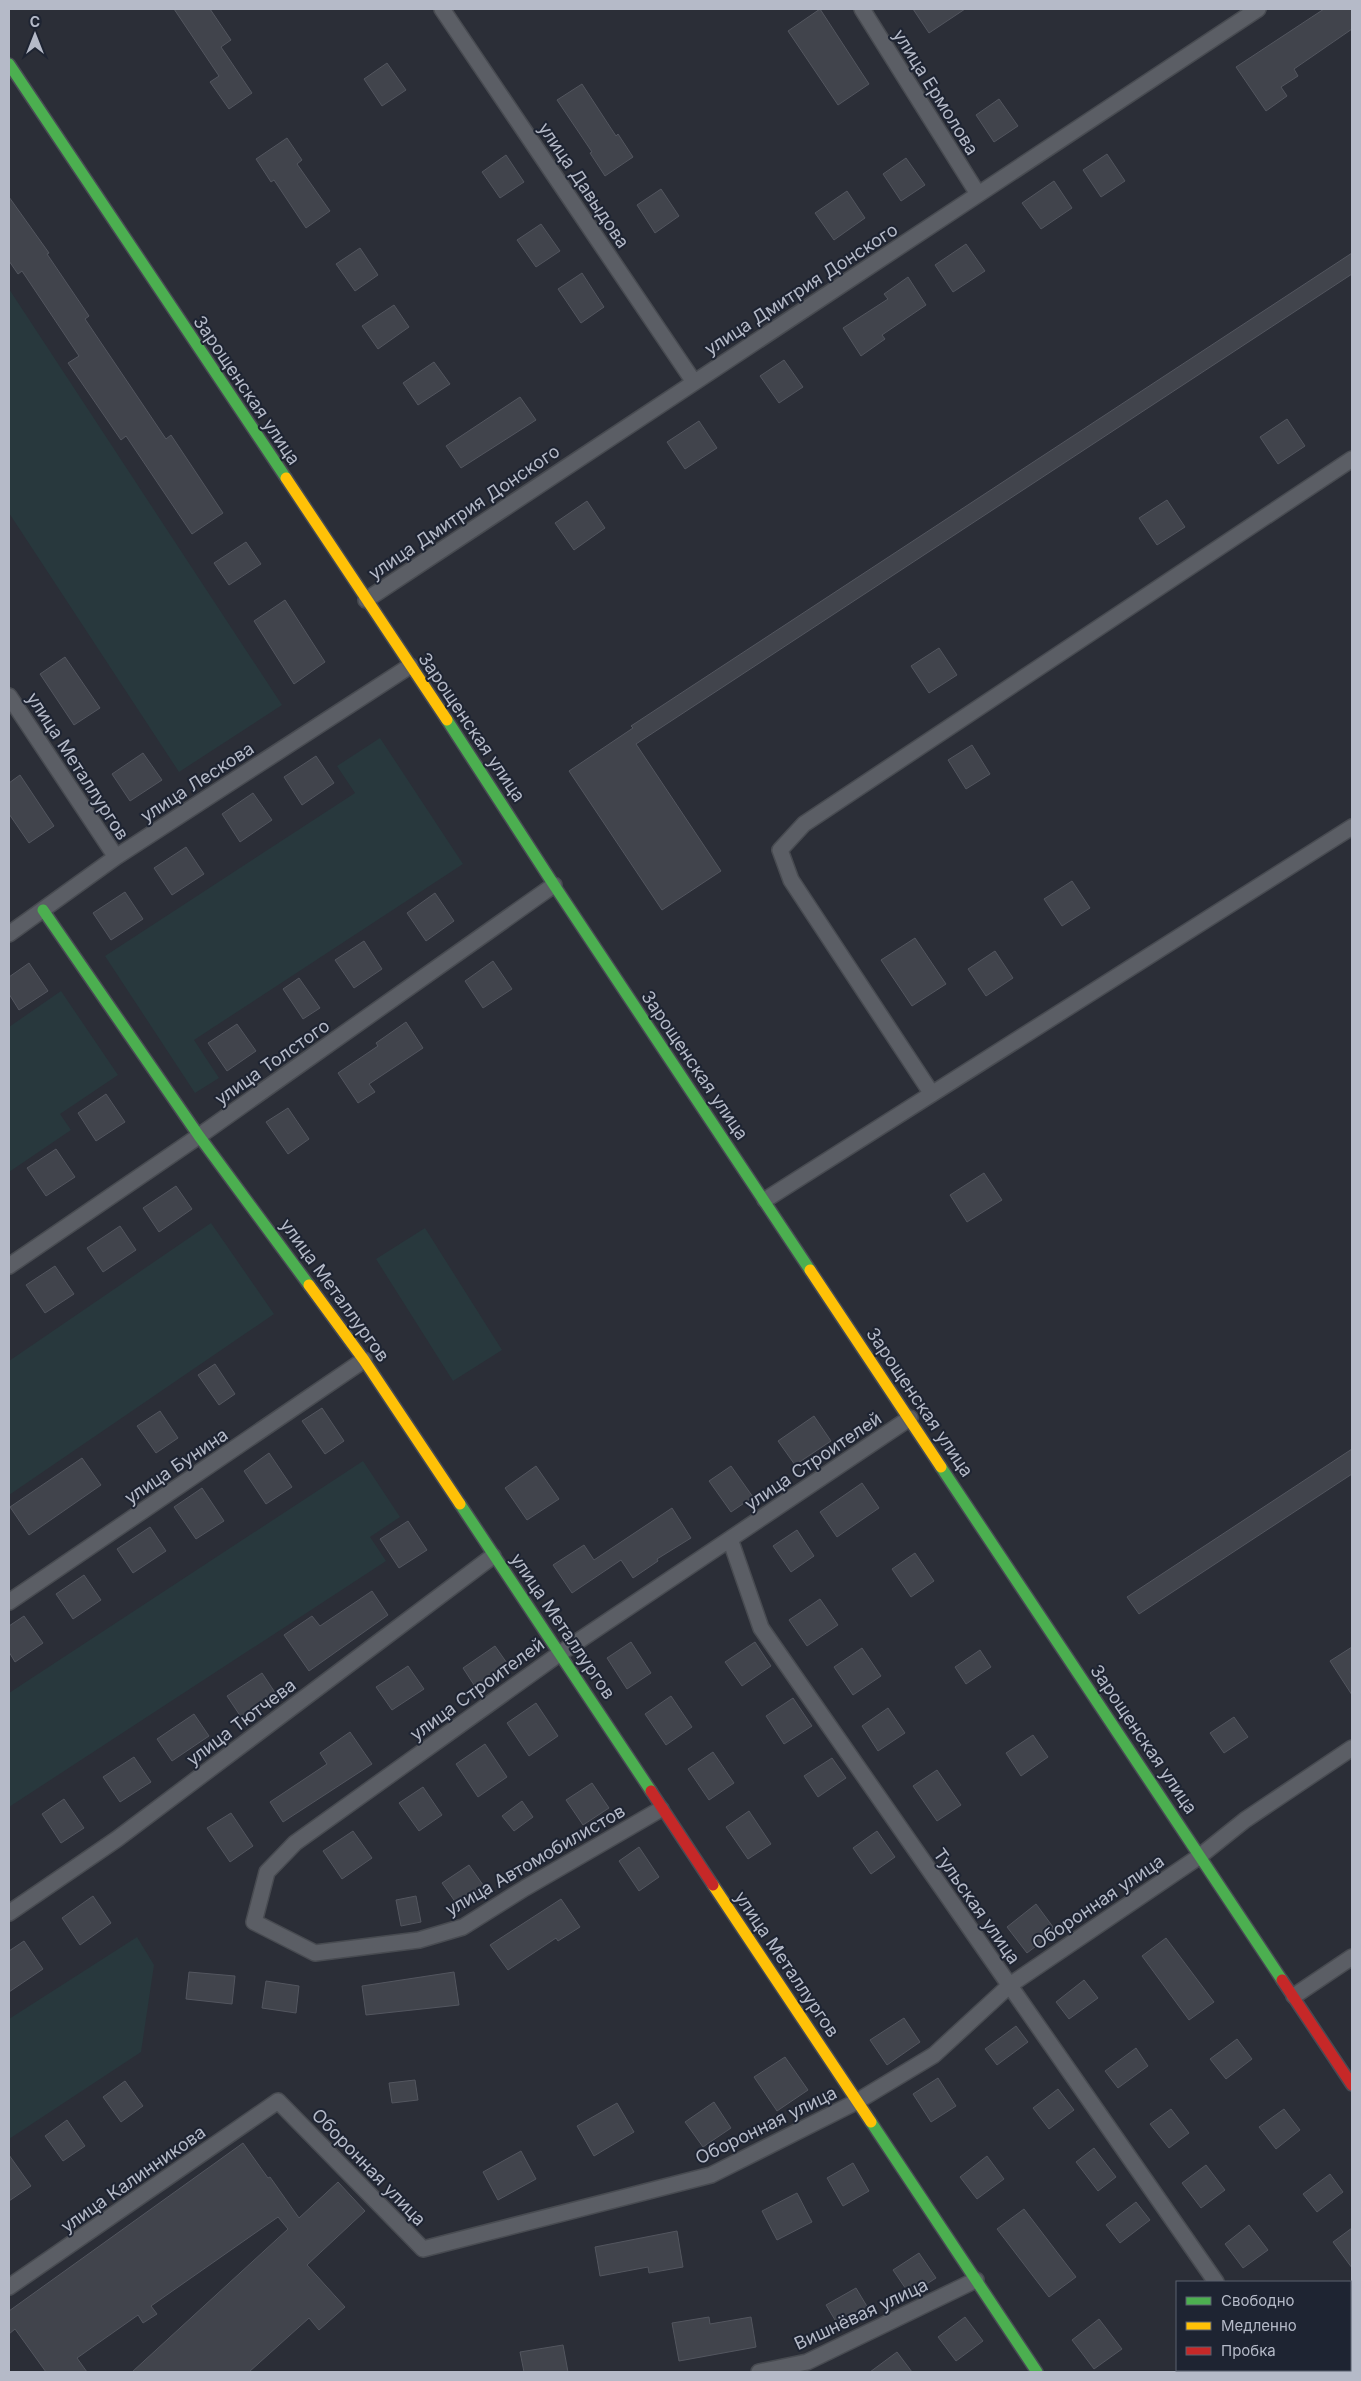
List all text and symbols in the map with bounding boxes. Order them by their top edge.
north arrow [10,10,60,60]
text: С [30,13,40,30]
street label: улица Ермолова [889,25,983,159]
street label: улица Давыдова [534,118,634,252]
street label: улица Дмитрия Донского [701,219,901,359]
street label: Зарощенская улица [189,311,305,469]
street label: улица Дмитрия Донского [365,440,563,584]
street label: Зарощенская улица [414,648,530,806]
street label: улица Металлургов [22,688,134,844]
street label: улица Лескова [136,738,258,826]
street label: Зарощенская улица [637,986,753,1144]
street label: улица Толстого [211,1015,333,1109]
street label: улица Металлургов [276,1214,394,1366]
street label: Зарощенская улица [862,1323,978,1481]
street label: улица Строителей [741,1407,885,1515]
street label: улица Бунина [120,1424,232,1508]
street label: улица Металлургов [506,1549,620,1703]
street label: улица Строителей [406,1633,548,1745]
street label: Зарощенская улица [1086,1660,1202,1818]
street label: улица Тютчева [182,1674,300,1770]
street label: улица Автомобилистов [441,1800,629,1920]
street label: Тульская улица [929,1844,1025,1968]
street label: Оборонная улица [1028,1850,1168,1954]
street label: улица Металлургов [730,1887,844,2041]
street label: Оборонная улица [692,2082,840,2168]
street label: Оборонная улица [308,2104,430,2230]
street label: улица Калинникова [57,2121,209,2237]
street label: Вишнёвая улица [791,2274,931,2354]
legend [1176,2281,1351,2371]
text: Свободно [1221,2291,1295,2310]
text: Медленно [1221,2316,1297,2335]
text: Пробка [1221,2341,1276,2360]

